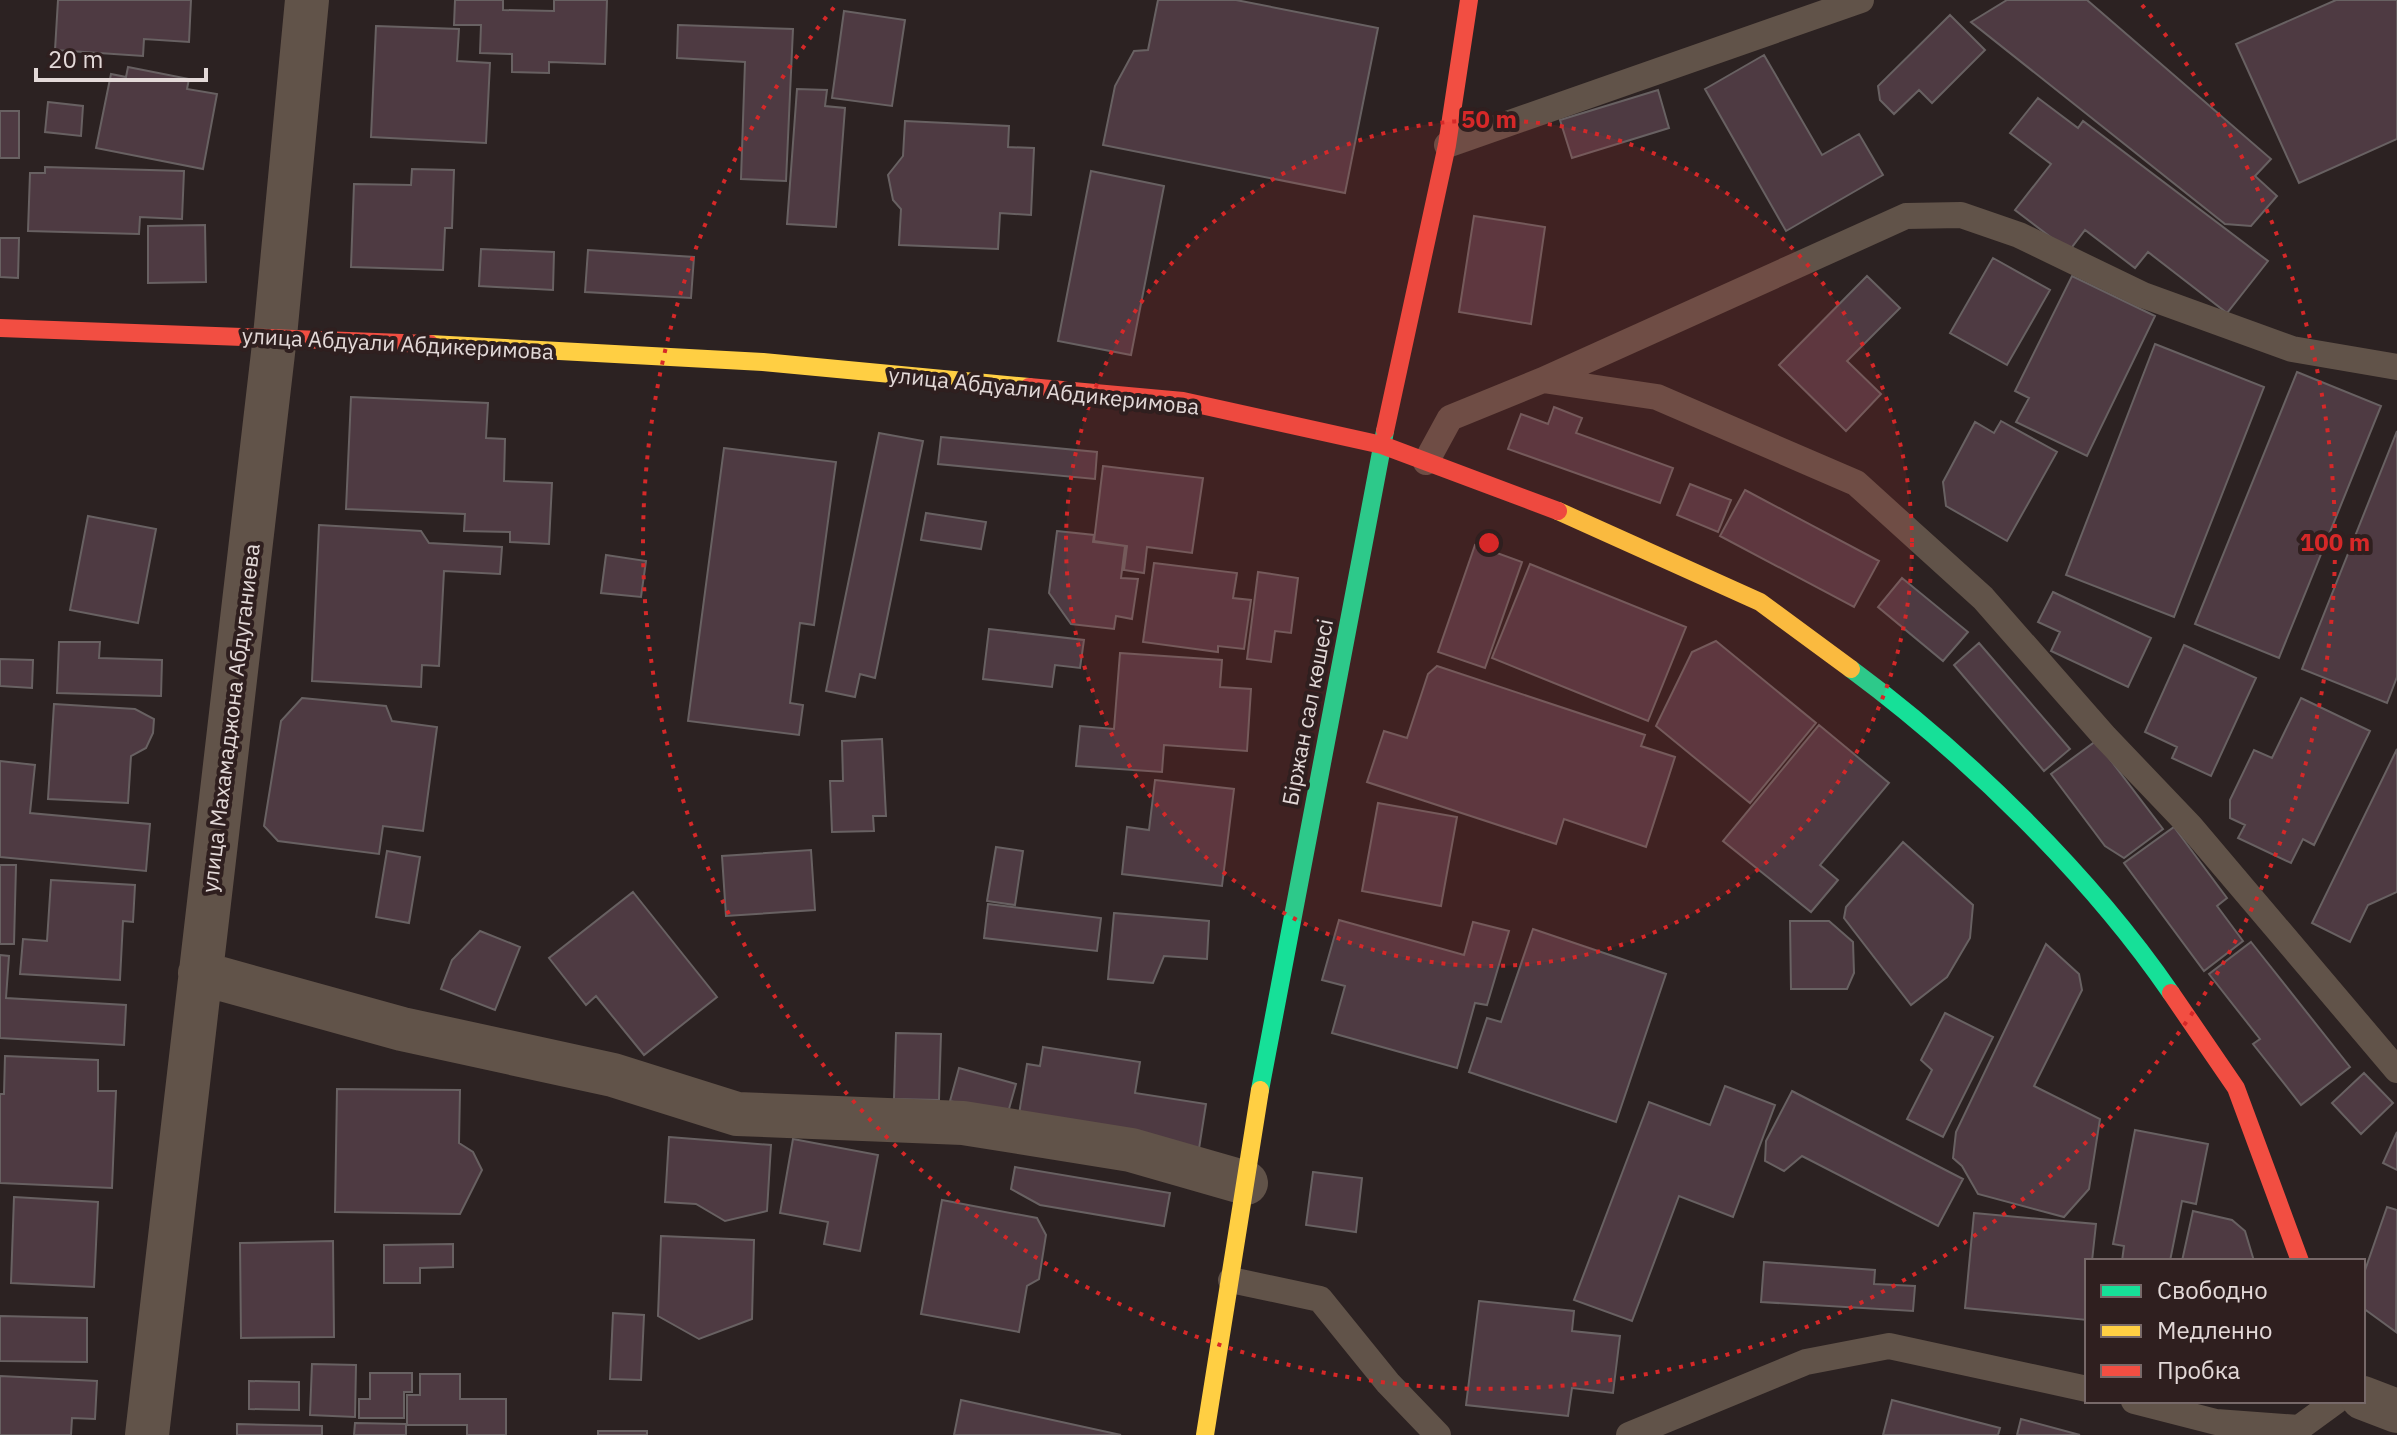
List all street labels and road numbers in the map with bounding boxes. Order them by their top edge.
street label: улица Абдуали Абдикеримова [241,320,555,366]
street label: улица Абдуали Абдикеримова [887,359,1201,421]
street label: улица Махамаджона Абдуганиева [194,542,266,894]
street label: Біржан сал көшесі [1275,616,1339,808]

